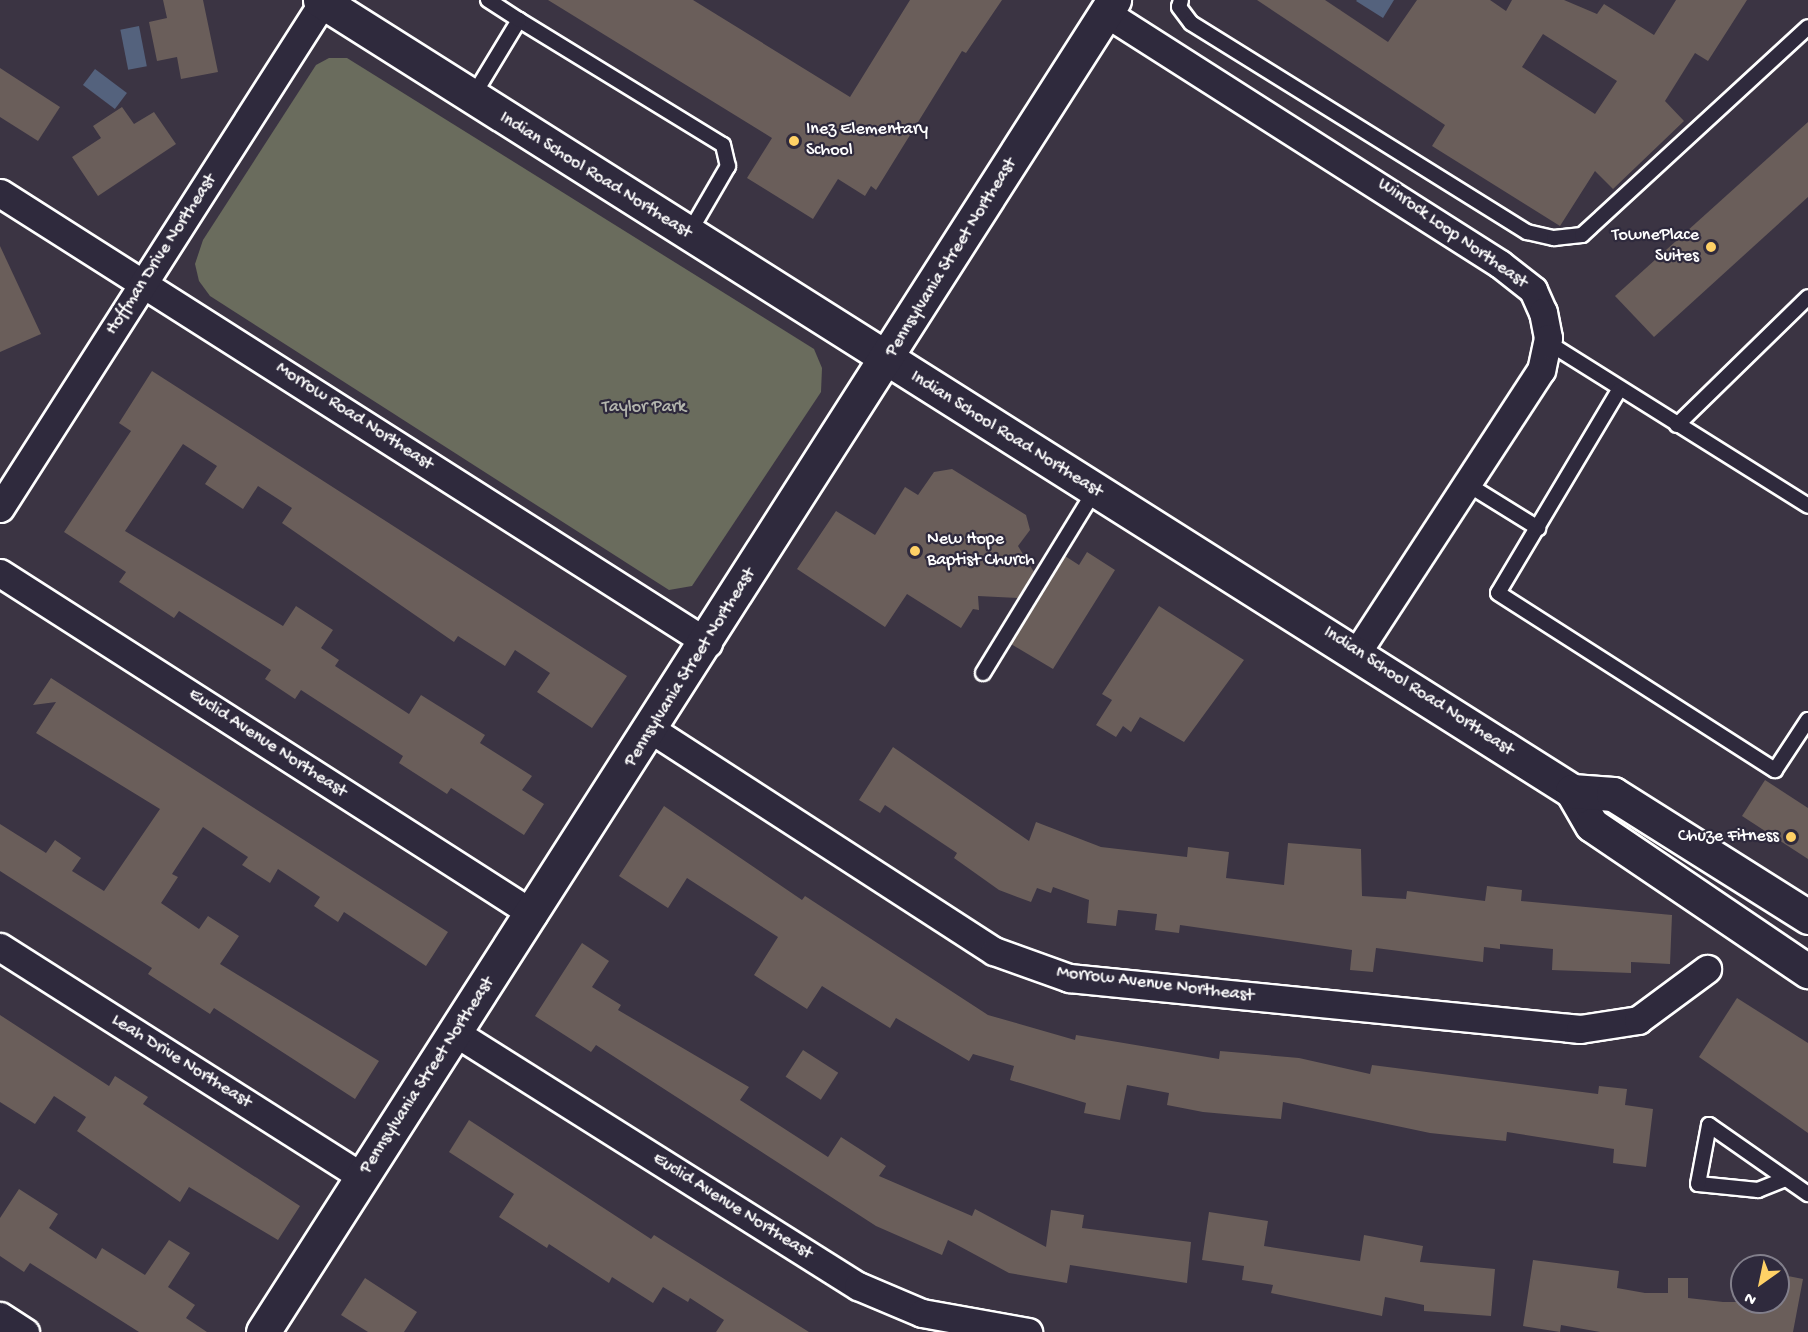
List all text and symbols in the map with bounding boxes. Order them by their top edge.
street label: Indian School Road Northeast [495,108,695,244]
place label: Inez Elementary School [806,120,928,162]
marker: Inez Elementary School [787,134,801,148]
street label: Pennsylvania Street Northeast [882,155,1022,361]
street label: Hoffman Drive Northeast [102,171,222,339]
street label: Winrock Loop Northeast [1373,174,1531,294]
place label: TownePlace Suites [1612,226,1699,268]
marker: TownePlace Suites [1704,240,1718,254]
street label: Morrow Road Northeast [271,358,437,476]
street label: Indian School Road Northeast [906,367,1106,503]
park label: Taylor Park [602,397,686,419]
place label: New Hope Baptist Church [927,530,1035,572]
marker: New Hope Baptist Church [908,544,922,558]
street label: Pennsylvania Street Northeast [621,565,761,771]
street label: Indian School Road Northeast [1319,622,1517,762]
street label: Euclid Avenue Northeast [184,685,350,803]
place label: Chuze Fitness [1678,826,1779,848]
marker: Chuze Fitness [1784,830,1798,844]
street label: Morrow Avenue Northeast [1055,962,1255,1008]
street label: Pennsylvania Street Northeast [356,973,500,1179]
street label: Leah Drive Northeast [107,1010,255,1114]
street label: Euclid Avenue Northeast [648,1149,816,1265]
north arrow [1730,1254,1790,1314]
text: N [1741,1287,1761,1309]

